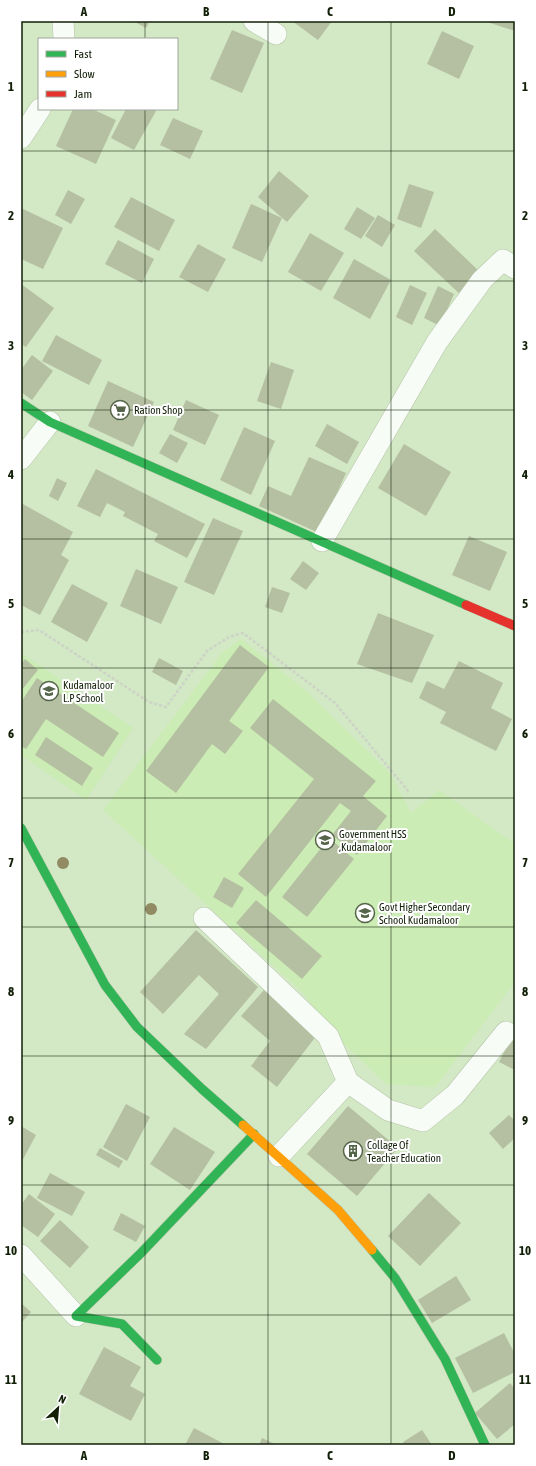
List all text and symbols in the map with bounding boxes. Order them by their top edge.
text: A [80,4,88,19]
text: B [203,4,210,19]
text: C [327,4,333,19]
text: D [448,4,456,19]
legend [38,38,178,110]
text: Fast [74,47,92,61]
text: Slow [74,67,95,81]
text: 1 [8,79,14,94]
text: 1 [522,79,528,94]
text: Jam [74,87,92,101]
text: 2 [8,208,14,223]
text: 2 [522,208,528,223]
text: 3 [8,338,14,353]
text: 3 [522,338,528,353]
supermarket icon: Ration Shop [109,399,131,421]
place label: Ration Shop [134,404,183,416]
text: 4 [7,467,14,482]
text: 4 [521,467,528,482]
text: 5 [8,596,14,611]
text: 5 [522,596,528,611]
place label: Kudamaloor L.P School [63,679,114,704]
school or university icon: Kudamaloor L.P School [38,680,60,702]
text: 6 [8,726,14,741]
text: 6 [522,726,528,741]
place label: Government HSS ,Kudamaloor [339,828,407,853]
school or university icon: Government HSS ,Kudamaloor [314,829,336,851]
text: 7 [8,855,14,870]
text: 7 [522,855,528,870]
place label: Govt Higher Secondary School Kudamaloor [379,901,471,926]
school or university icon: Govt Higher Secondary School Kudamaloor [354,902,376,924]
text: 8 [8,984,14,999]
text: 8 [522,984,528,999]
text: 9 [8,1113,14,1128]
text: 9 [522,1113,528,1128]
place label: Collage Of Teacher Education [367,1139,441,1164]
building icon: Collage Of Teacher Education [342,1140,364,1162]
text: 10 [5,1243,17,1258]
text: 10 [519,1243,531,1258]
text: 11 [5,1372,17,1387]
text: 11 [519,1372,531,1387]
north arrow [38,1388,78,1428]
text: N [57,1392,68,1406]
text: A [80,1448,88,1463]
text: B [203,1448,210,1463]
text: C [327,1448,333,1463]
text: D [448,1448,456,1463]

